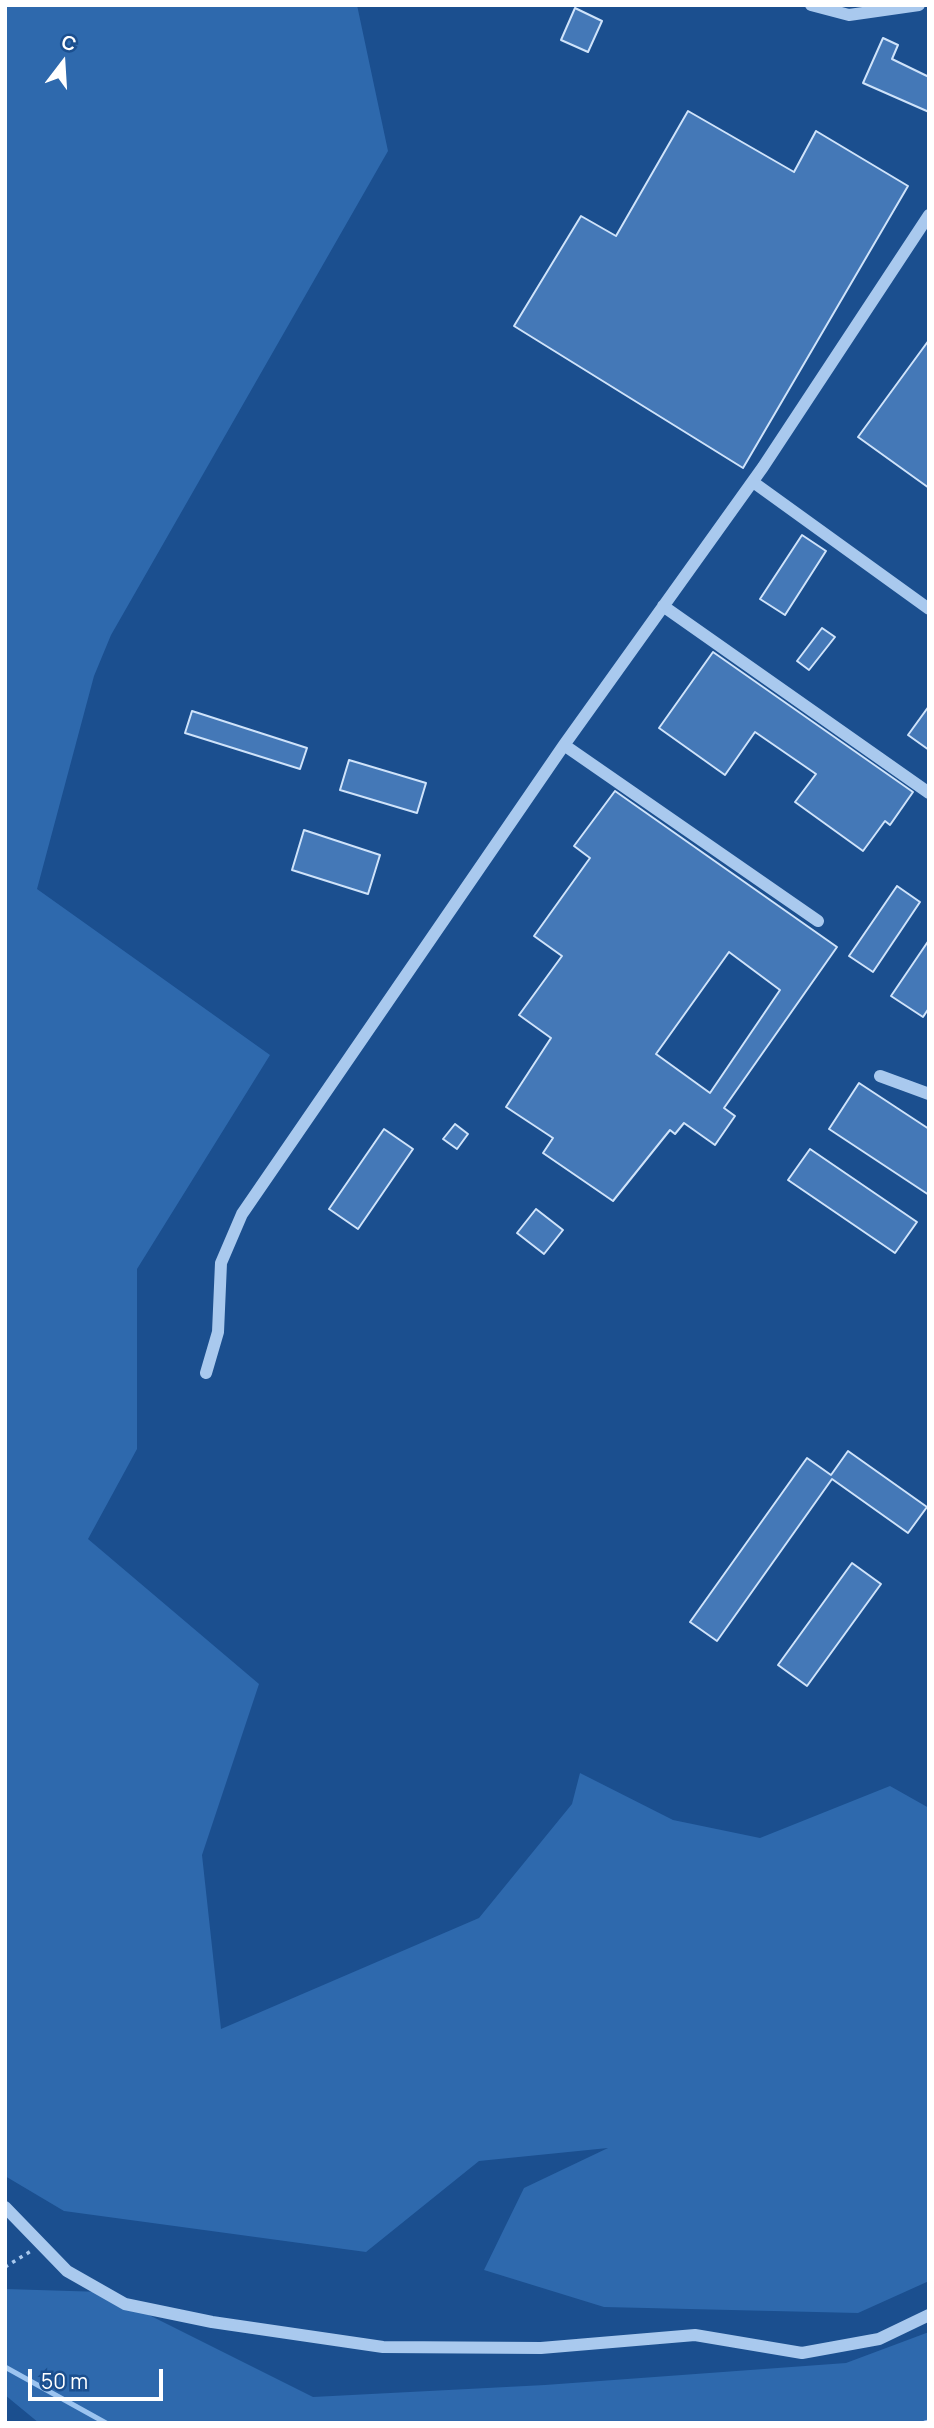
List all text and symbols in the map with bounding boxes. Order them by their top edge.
north arrow [28,28,98,98]
text: С [59,28,80,57]
scale bar [32,2354,166,2398]
text: 50 m [41,2367,88,2395]

